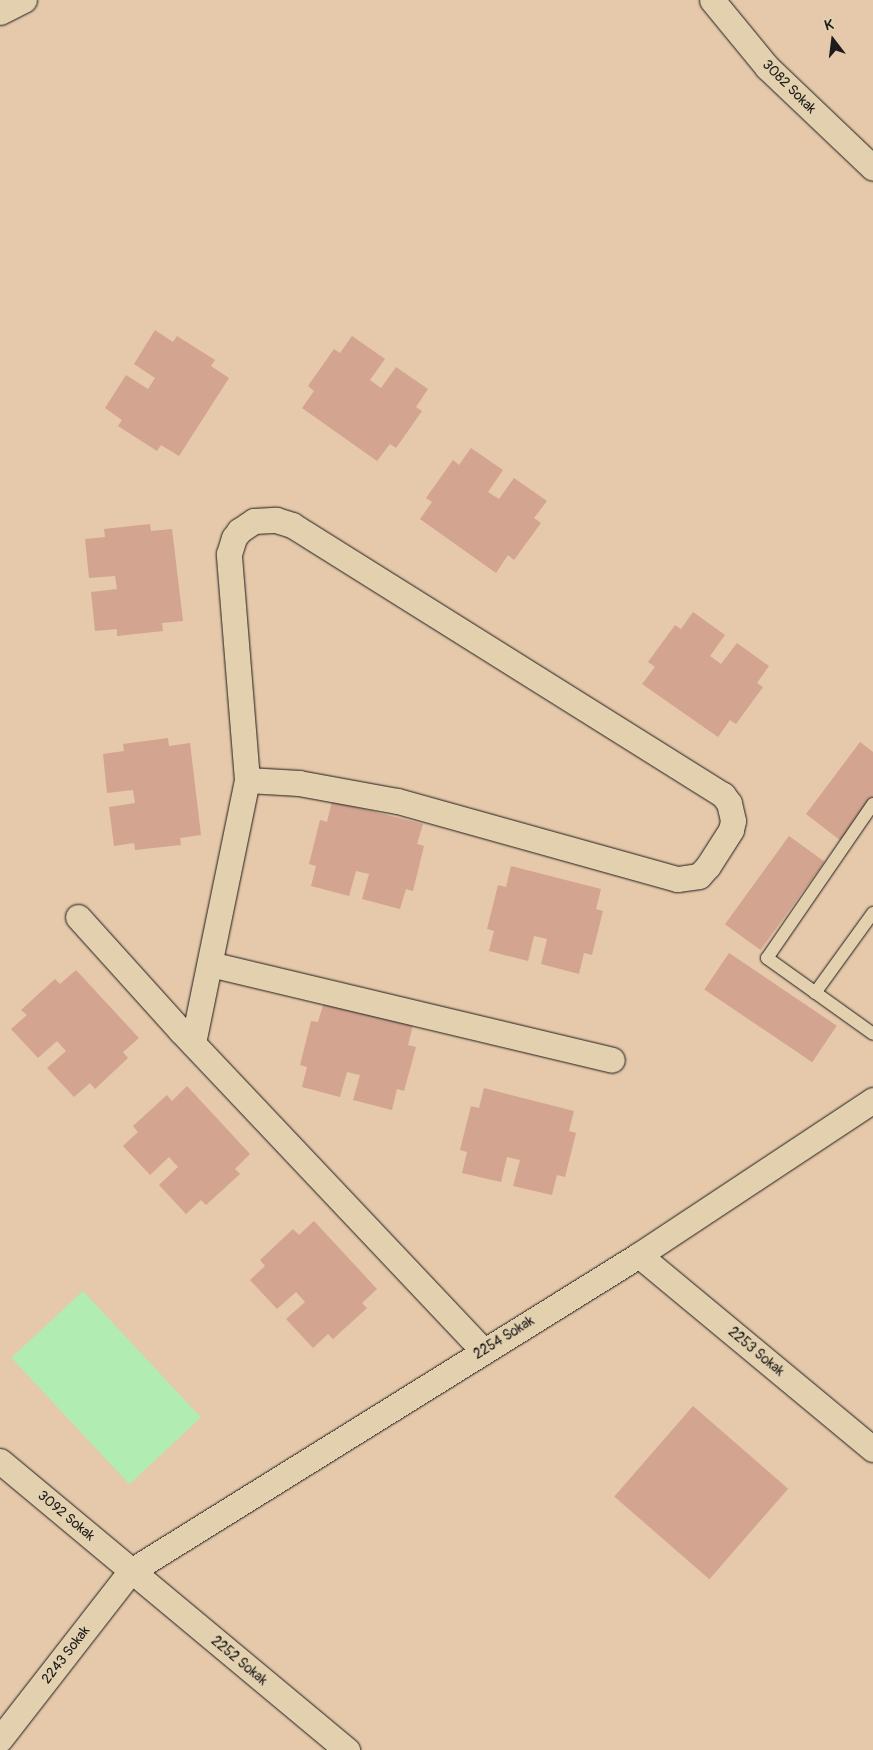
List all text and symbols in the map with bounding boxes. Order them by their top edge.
north arrow [808,15,858,65]
text: K [823,16,835,34]
street label: 3082 Sokak [759,57,819,117]
street label: 2254 Sokak [471,1313,537,1363]
street label: 2253 Sokak [725,1324,787,1380]
street label: 3092 Sokak [34,1487,98,1545]
street label: 2243 Sokak [38,1623,94,1687]
street label: 2252 Sokak [208,1633,270,1689]

